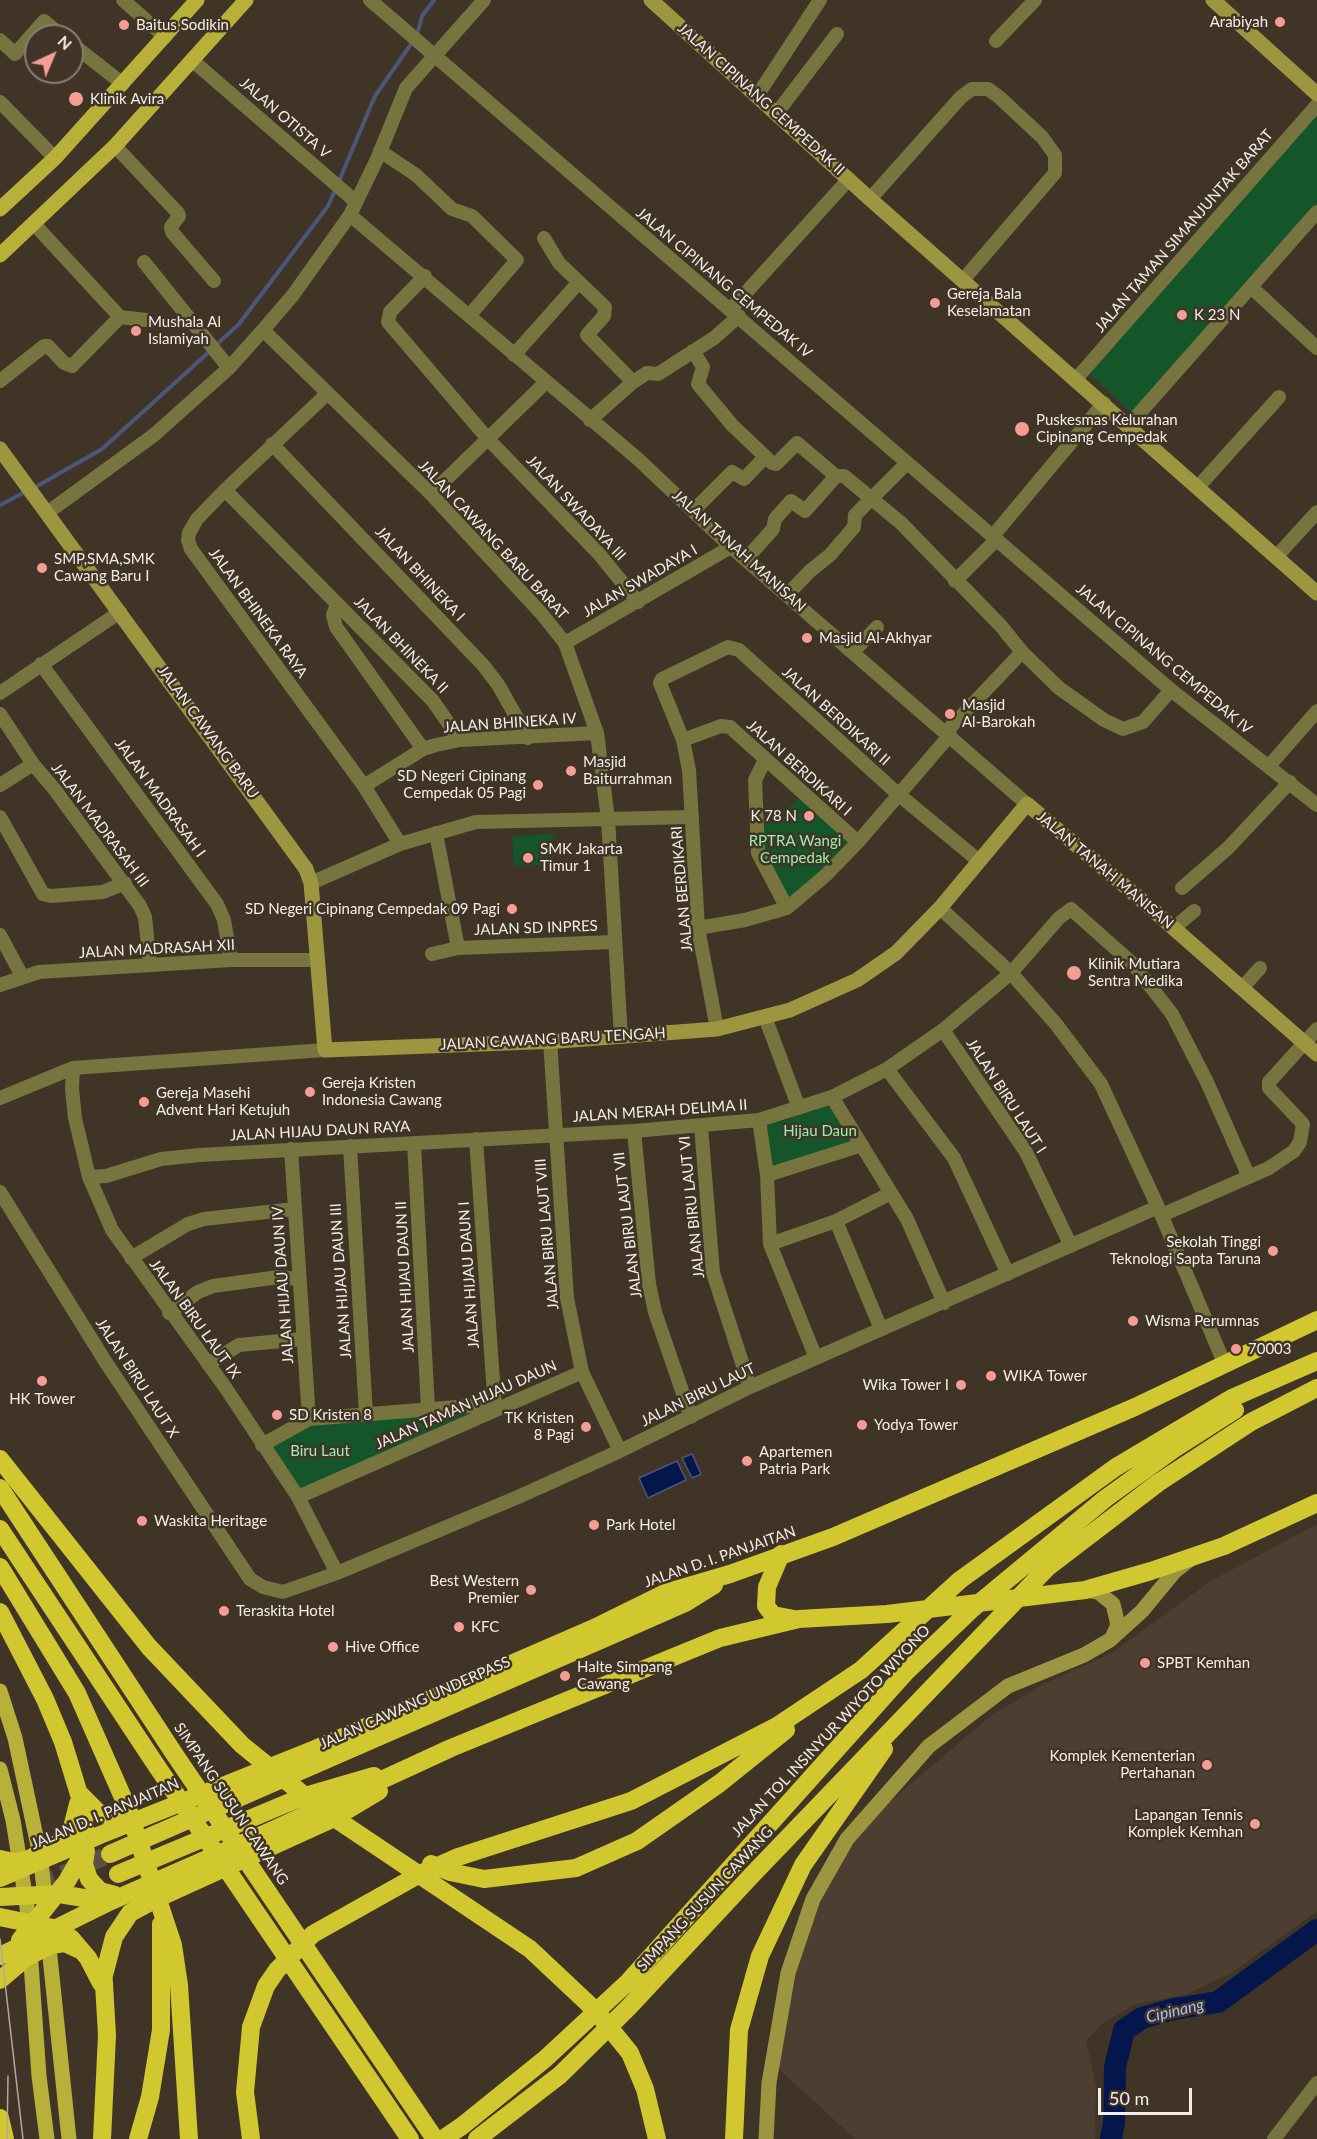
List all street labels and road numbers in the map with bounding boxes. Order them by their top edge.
street label: JALAN CIPINANG CEMPEDAK II [674,19,848,179]
street label: JALAN OTISTA V [236,74,334,162]
street label: JALAN TAMAN SIMANJUNTAK BARAT [1091,126,1277,336]
street label: JALAN CIPINANG CEMPEDAK IV [632,204,816,362]
street label: JALAN SWADAYA III [522,451,630,565]
street label: JALAN CAWANG BARU BARAT [414,457,572,623]
street label: JALAN TANAH MANISAN [668,486,810,616]
street label: JALAN BHINEKA I [371,523,469,625]
street label: JALAN SWADAYA I [579,541,701,621]
street label: JALAN BHINEKA RAYA [205,545,311,681]
street label: JALAN CIPINANG CEMPEDAK IV [1072,580,1256,738]
street label: JALAN BHINEKA II [350,593,452,697]
street label: JALAN CAWANG BARU [154,662,262,802]
street label: JALAN BERDIKARI II [778,663,894,769]
street label: JALAN BHINEKA IV [443,709,577,737]
street label: JALAN BERDIKARI I [743,716,855,820]
street label: JALAN MADRASAH I [111,735,209,861]
street label: JALAN MADRASAH III [48,759,152,891]
street label: JALAN TANAH MANISAN [1033,807,1177,933]
street label: JALAN BERDIKARI [668,825,696,953]
street label: JALAN SD INPRES [474,917,598,939]
street label: JALAN MADRASAH XII [79,936,235,962]
street label: JALAN CAWANG BARU TENGAH [440,1024,666,1054]
street label: JALAN BIRU LAUT I [962,1035,1050,1157]
street label: JALAN MERAH DELIMA II [572,1096,748,1126]
street label: JALAN HIJAU DAUN RAYA [229,1117,411,1145]
street label: JALAN BIRU LAUT VI [676,1135,708,1279]
street label: JALAN BIRU LAUT VII [610,1151,646,1299]
street label: JALAN BIRU LAUT VIII [531,1158,563,1310]
street label: JALAN HIJAU DAUN II [392,1201,418,1353]
street label: JALAN HIJAU DAUN I [455,1201,483,1349]
street label: JALAN HIJAU DAUN III [327,1203,355,1359]
street label: JALAN HIJAU DAUN IV [269,1206,297,1364]
street label: JALAN BIRU LAUT IX [146,1256,244,1382]
street label: JALAN BIRU LAUT X [92,1315,182,1441]
street label: JALAN TAMAN HIJAU DAUN [372,1357,560,1453]
street label: JALAN BIRU LAUT [638,1359,758,1431]
street label: JALAN D. I. PANJAITAN [642,1523,798,1591]
street label: JALAN TOL INSINYUR WIYOTO WIYONO [728,1621,934,1841]
street label: JALAN CAWANG UNDERPASS [317,1653,513,1753]
street label: SIMPANG SUSUN CAWANG [170,1720,292,1888]
street label: JALAN D. I. PANJAITAN [28,1775,182,1853]
street label: SIMPANG SUSUN CAWANG [633,1823,777,1975]

